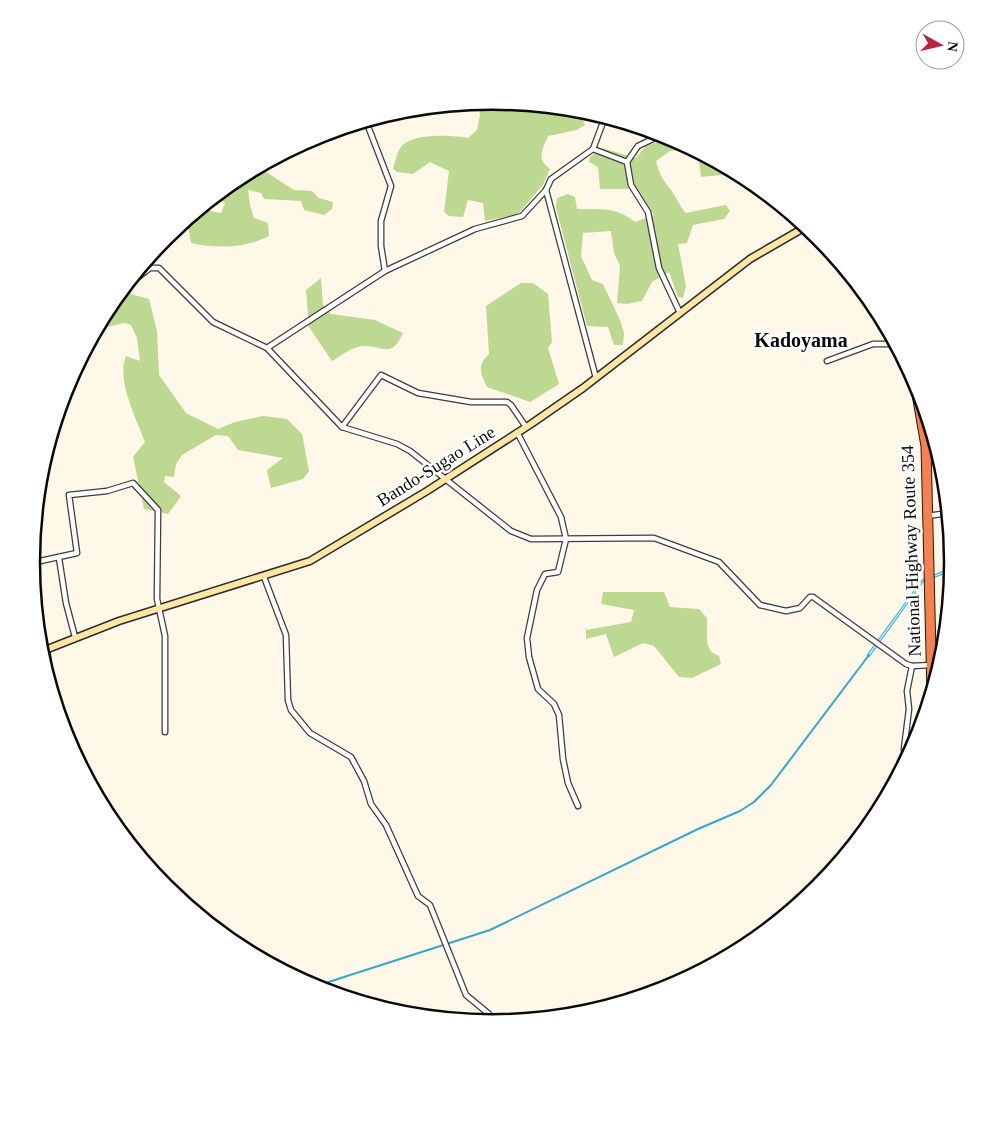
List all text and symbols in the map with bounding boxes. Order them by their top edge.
north arrow [915,20,965,70]
text: N [944,41,961,53]
district label: Kadoyama [754,329,848,352]
street label: Bando-Sugao Line [373,422,499,510]
street label: National Highway Route 354 [897,445,925,657]

